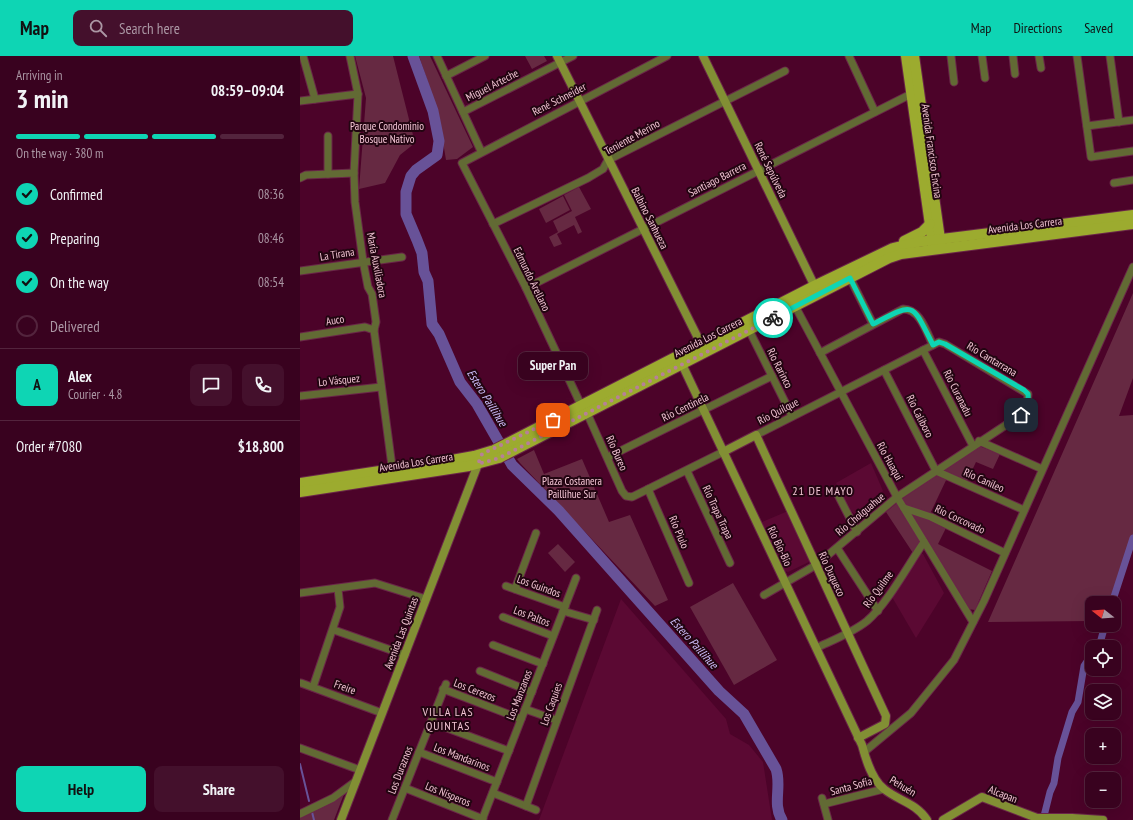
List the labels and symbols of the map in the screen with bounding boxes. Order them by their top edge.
street label: Miguel Arteche [463,66,521,104]
street label: René Schneider [530,79,588,119]
street label: Avenida Francisco Encina [918,103,946,199]
street label: Teniente Merino [602,116,662,158]
park label: Parque Condominio Bosque Nativo [350,119,424,146]
street label: René Sepúlveda [751,140,791,200]
street label: Santiago Barrera [686,158,748,200]
street label: Balbino Sanhueza [628,185,672,251]
street label: Avenida Los Carrera [987,214,1063,236]
street label: María Auxiliadora [364,231,390,299]
street label: La Tirana [319,244,355,264]
street label: Edmundo Arellano [510,245,554,314]
courier [753,298,793,338]
street label: Auco [325,312,345,328]
street label: Avenida Los Carrera [672,314,744,360]
street label: Río Cantarrana [964,339,1020,379]
street label: Río Rarinco [764,346,796,391]
callout: Super Pan [518,352,588,380]
water label: Estero Paillihue [464,366,511,430]
street label: Río Curanadu [940,367,976,419]
street label: Lo Vásquez [318,371,360,389]
street label: Río Centinela [659,390,711,424]
street label: Río Caliboro [903,392,937,440]
street label: Río Quilque [755,394,801,427]
pin [1004,398,1038,432]
pin [536,403,570,437]
street label: Río Bureo [603,433,631,473]
street label: Río Huaqui [874,439,906,483]
street label: Avenida Los Carrera [378,449,454,475]
street label: Río Canileo [961,465,1007,495]
park label: Plaza Costanera Paillihue Sur [542,474,602,501]
street label: Río Trapa Trapa [699,483,737,541]
district label: 21 DE MAYO [792,483,854,498]
street label: Río Cholguahue [833,489,888,539]
street label: Río Corcovado [933,501,988,537]
street label: Río Piulo [666,514,692,551]
street label: Río Bío-Bío [765,524,795,568]
street label: Río Duqueco [816,549,849,599]
street label: Río Quilme [860,567,896,610]
street label: Los Guindos [515,572,563,600]
street label: Avenida Las Quintas [381,595,421,671]
north arrow [1085,596,1121,632]
street label: Los Paltos [512,603,552,629]
water label: Estero Paillihue [667,614,722,672]
street label: Los Manzanos [503,668,535,722]
street label: Los Cerezos [452,676,498,705]
street label: Freire [332,677,358,698]
street label: Los Caquies [537,681,565,727]
district label: VILLA LAS QUINTAS [421,704,474,733]
street label: Los Mandarinos [432,740,492,774]
street label: Los Duraznos [384,744,416,796]
street label: Pehuén [887,773,919,799]
street label: Santa Sofía [829,774,873,798]
street label: Los Nísperos [423,779,473,810]
street label: Alcapan [986,782,1020,806]

